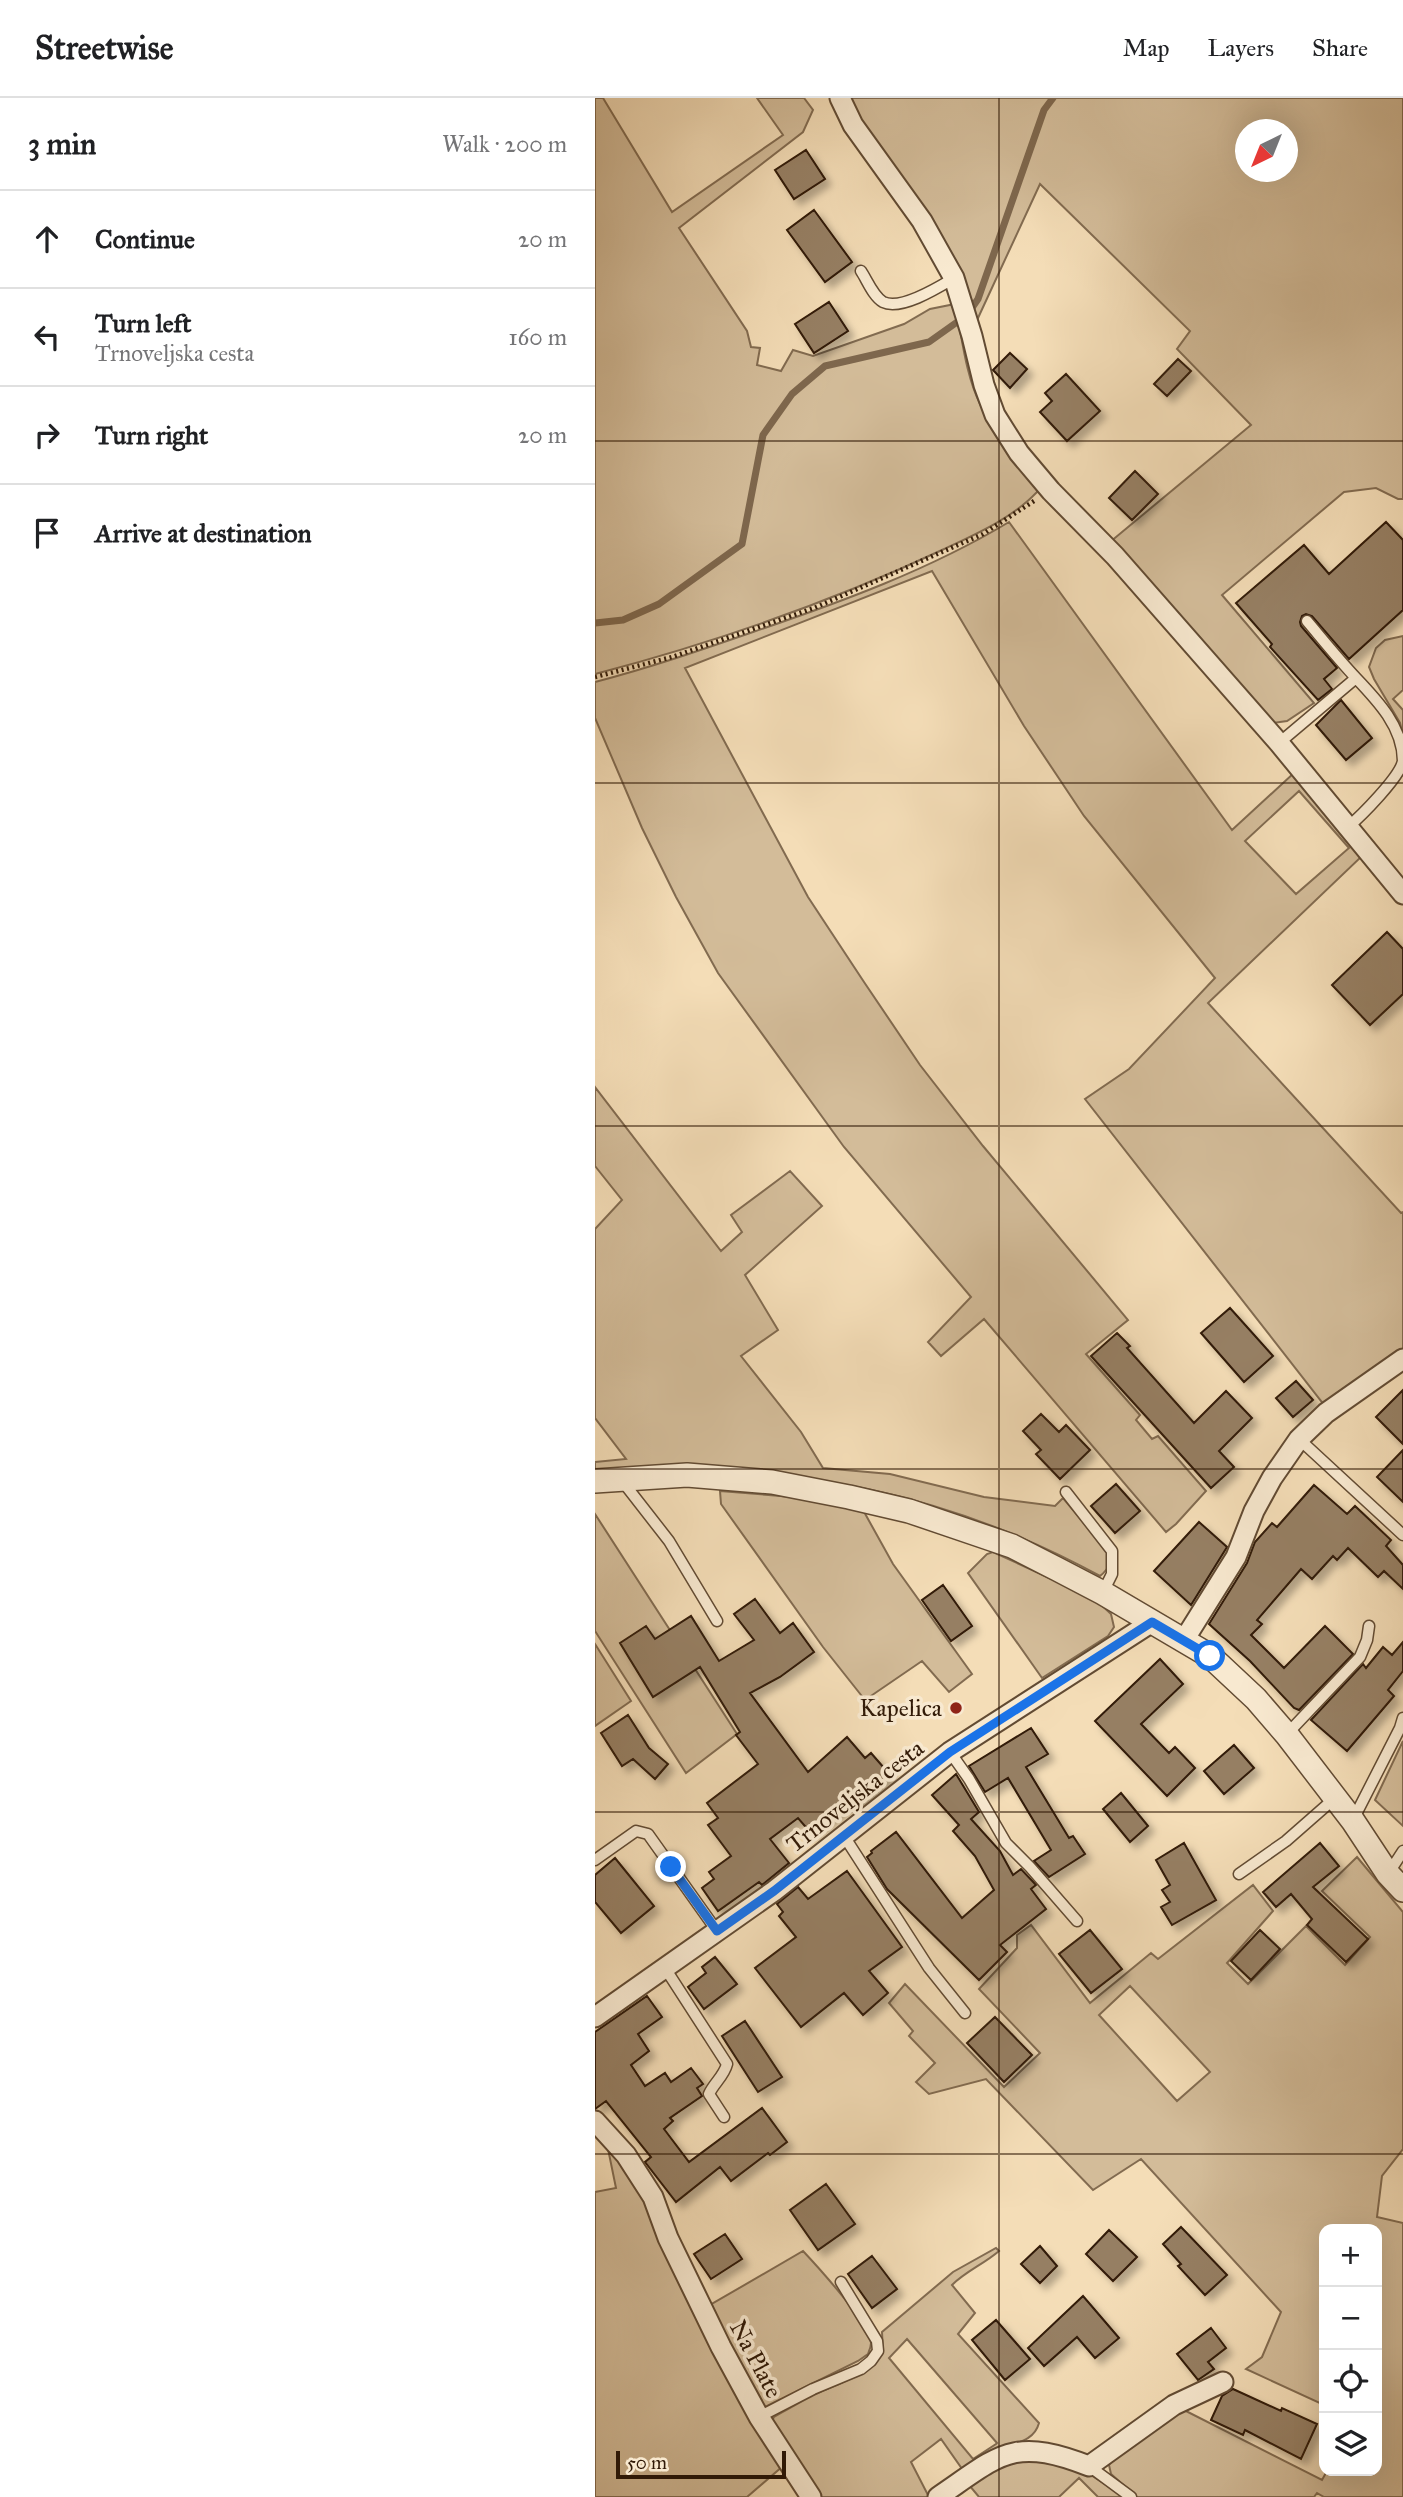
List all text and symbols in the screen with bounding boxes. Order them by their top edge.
text: Streetwise [35,28,173,68]
text: Map [1123,33,1170,63]
text: Layers [1208,33,1274,63]
text: Share [1312,33,1368,63]
north arrow [1235,119,1298,182]
text: 3 min [28,126,96,162]
text: Walk · 200 m [442,130,567,158]
icon: ahead [28,220,66,258]
text: Continue [95,223,195,255]
text: 20 m [518,225,567,253]
text: Turn left [95,307,191,339]
icon: left [28,318,66,356]
text: 160 m [509,323,567,351]
text: Trnoveljska cesta [95,339,254,367]
icon: right [28,416,66,454]
text: Turn right [95,419,208,451]
text: 20 m [518,421,567,449]
icon: arrive [28,514,66,552]
text: Arrive at destination [95,517,312,549]
route start [1194,1640,1225,1671]
place label: Kapelica [860,1693,943,1723]
marker: Kapelica [948,1700,964,1716]
street label: Trnoveljska cesta [780,1733,930,1859]
route end [655,1851,686,1882]
map controls [1319,2224,1382,2476]
button: + [1319,2224,1382,2287]
button: − [1319,2287,1382,2350]
street label: Na Plate [723,2315,789,2403]
button: locate [1319,2350,1382,2413]
button: layers [1319,2413,1382,2476]
scale bar [616,2448,786,2480]
text: 50 m [627,2451,667,2474]

